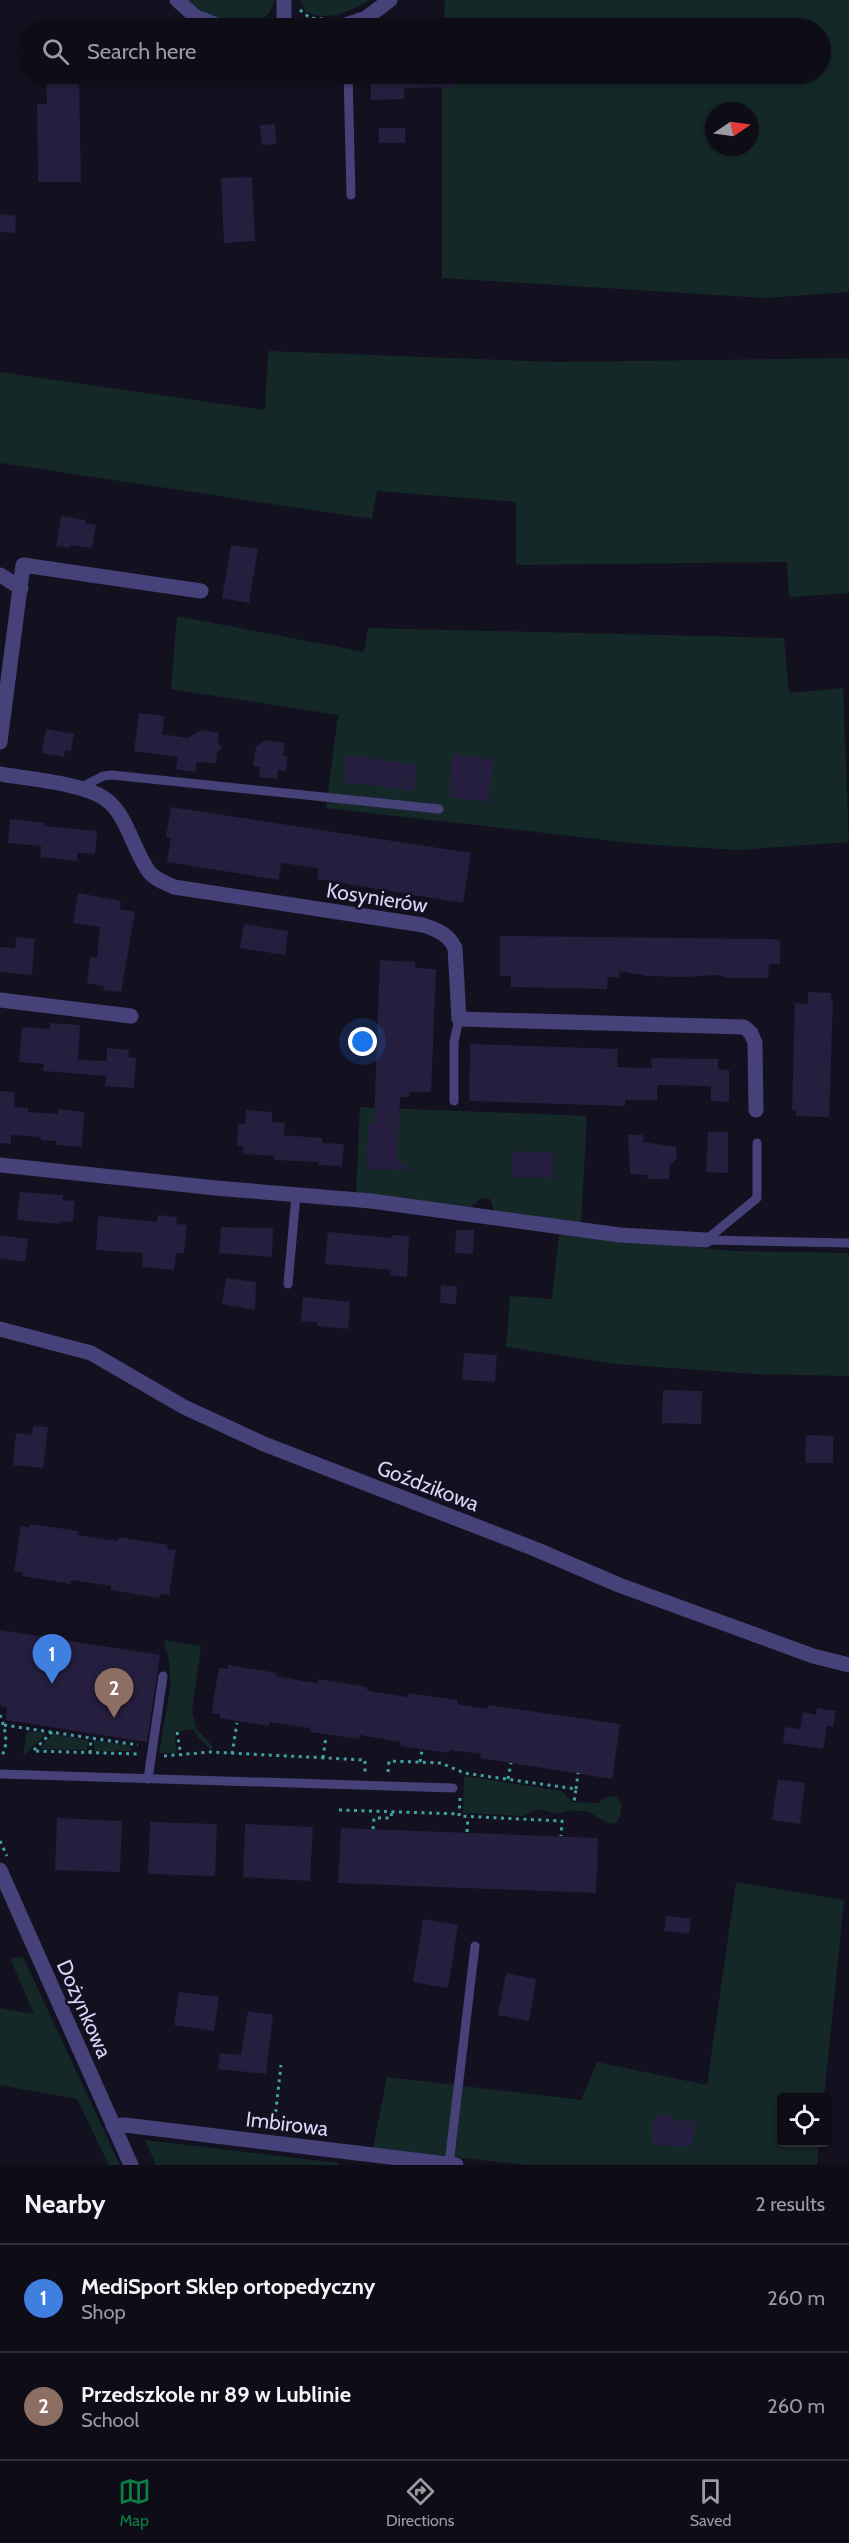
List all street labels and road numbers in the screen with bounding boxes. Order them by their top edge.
street label: Kosynierów [325,877,429,918]
street label: Goździkowa [374,1455,483,1516]
street label: Dożynkowa [52,1956,117,2062]
street label: Imbirowa [244,2106,330,2141]

